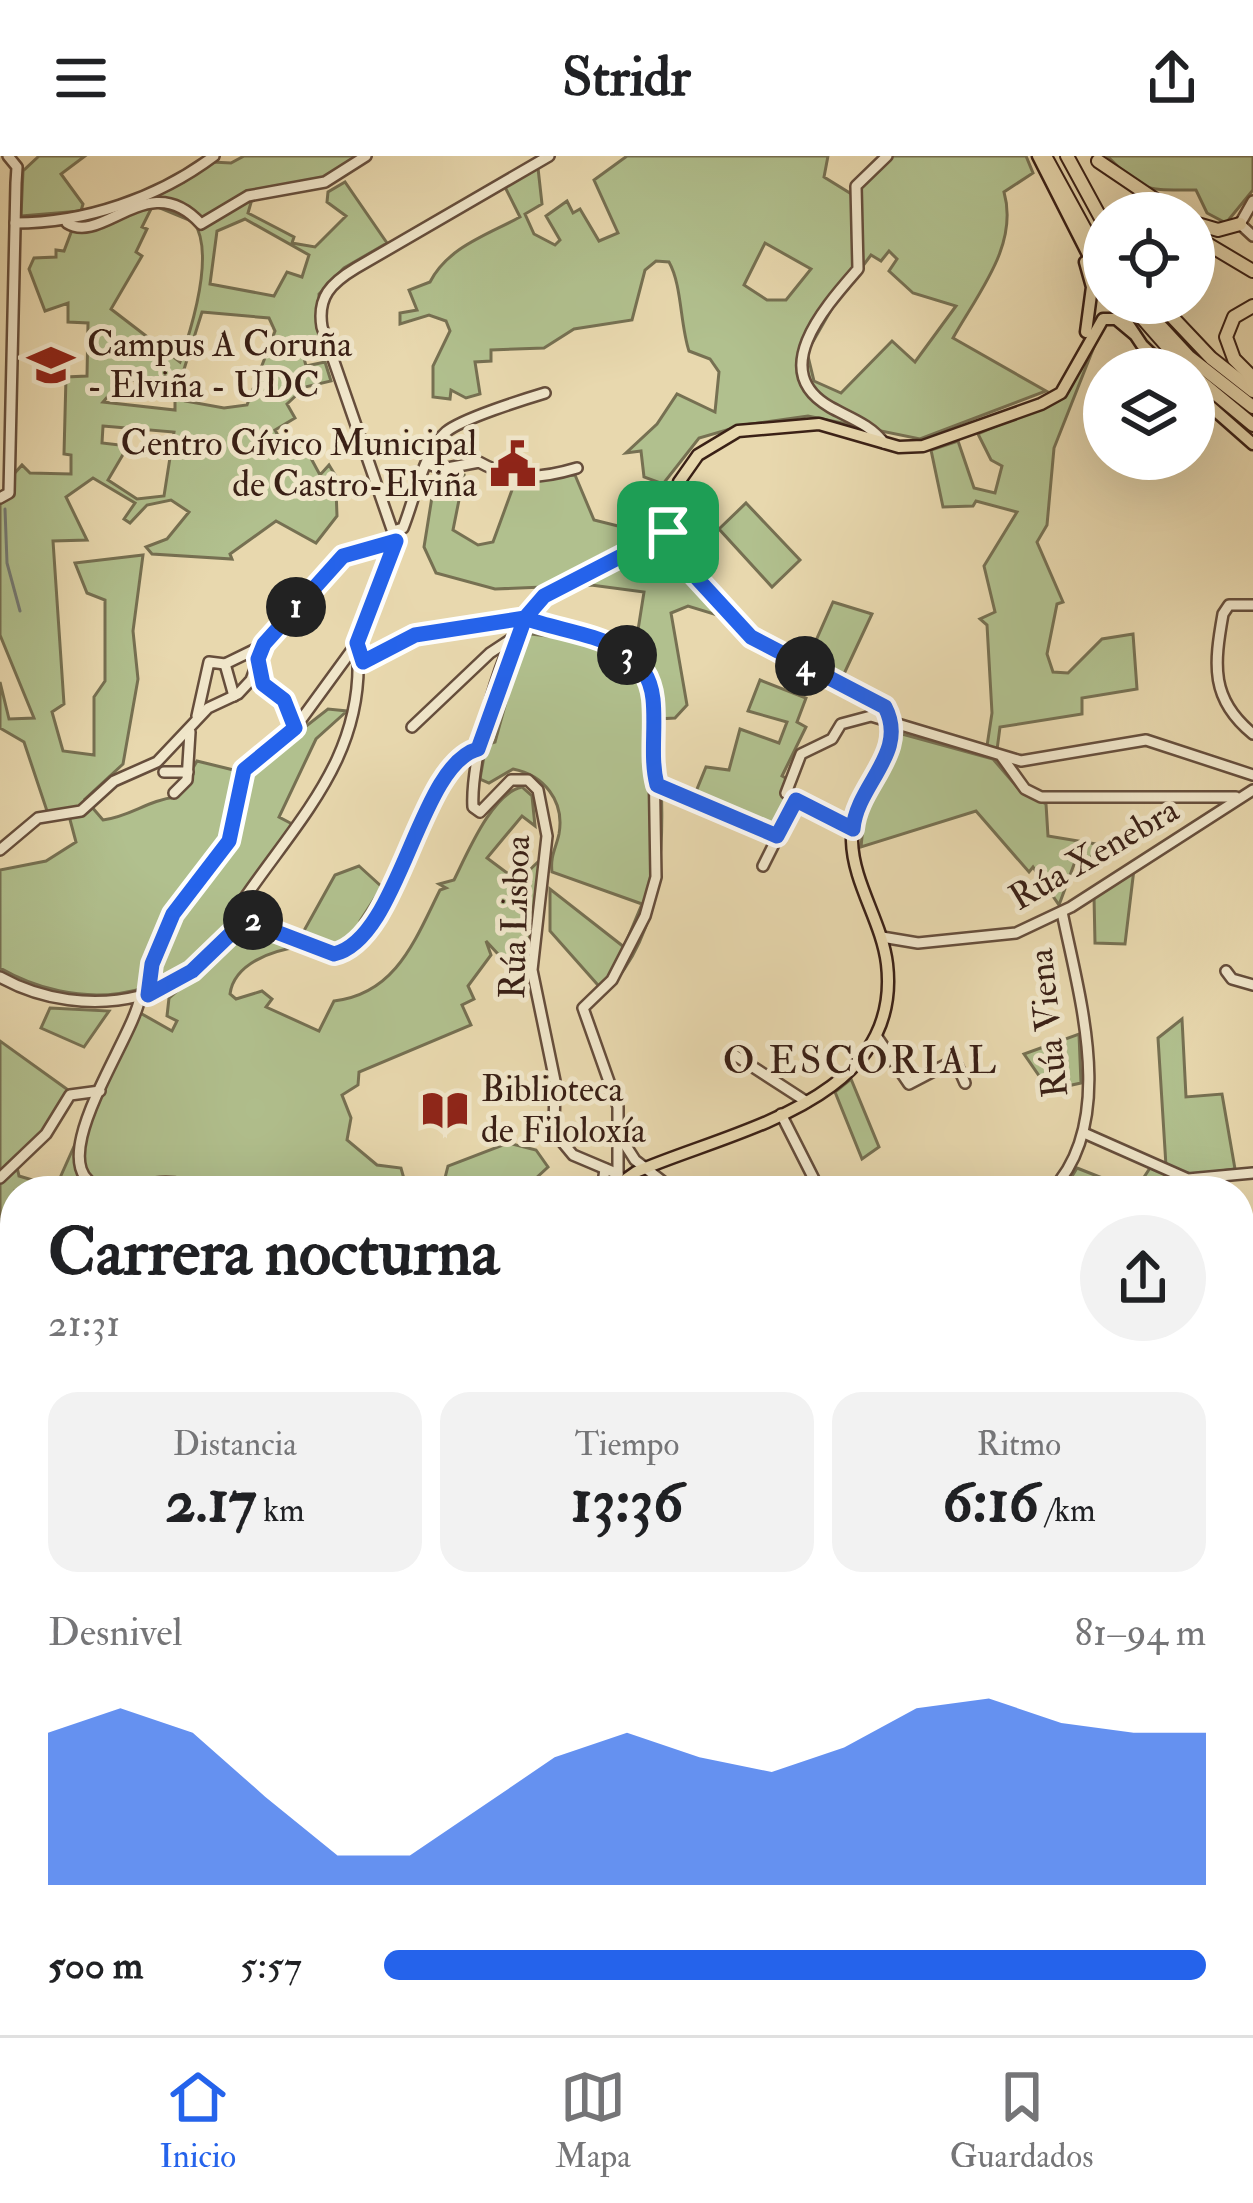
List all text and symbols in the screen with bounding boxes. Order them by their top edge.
text: Stridr [562,44,691,112]
icon: menu [48,45,114,111]
icon: share [1139,45,1205,111]
map controls [1083,192,1215,480]
button: locate [1083,192,1215,324]
place label: Campus A Coruña - Elviña - UDC [87,322,353,408]
school or university icon: Campus A Coruña - Elviña - UDC [26,340,76,390]
button: layers [1083,348,1215,480]
place label: Centro Cívico Municipal de Castro-Elviña [121,421,478,507]
public building icon: Centro Cívico Municipal de Castro-Elviña [488,439,538,489]
pin [617,481,719,583]
icon: arrive [635,499,701,565]
pin: 1 [266,577,326,637]
text: 1 [290,586,302,627]
pin: 3 [597,625,657,685]
text: 3 [621,634,633,675]
pin: 4 [775,636,835,696]
text: 4 [796,645,814,686]
street label: Rúa Xenebra [1001,787,1188,921]
street label: Rúa Lisboa [490,833,540,1000]
pin: 2 [223,890,283,950]
text: 2 [245,899,261,940]
street label: Rúa Viena [1018,945,1078,1100]
district label: O ESCORIAL [723,1036,999,1085]
place label: Biblioteca de Filoloxía [481,1067,647,1153]
library icon: Biblioteca de Filoloxía [420,1085,470,1135]
text: Carrera nocturna [48,1212,499,1295]
button: share [1080,1215,1206,1341]
text: 21:31 [48,1299,120,1348]
text: Distancia [173,1424,297,1465]
text: Tiempo [575,1424,679,1465]
text: Ritmo [977,1424,1061,1465]
text: 2.17 [165,1465,256,1540]
text: 13:36 [571,1465,683,1540]
text: 6:16 [942,1465,1039,1540]
text: km [256,1490,305,1531]
text: /km [1039,1490,1096,1531]
text: Desnivel [48,1608,183,1657]
text: 81–94 m [1075,1608,1206,1657]
text: 500 m [48,1941,143,1990]
text: 5:57 [240,1941,302,1990]
tab: Inicio [159,2064,236,2177]
tab: Mapa [555,2064,631,2177]
tab: Guardados [950,2064,1094,2177]

